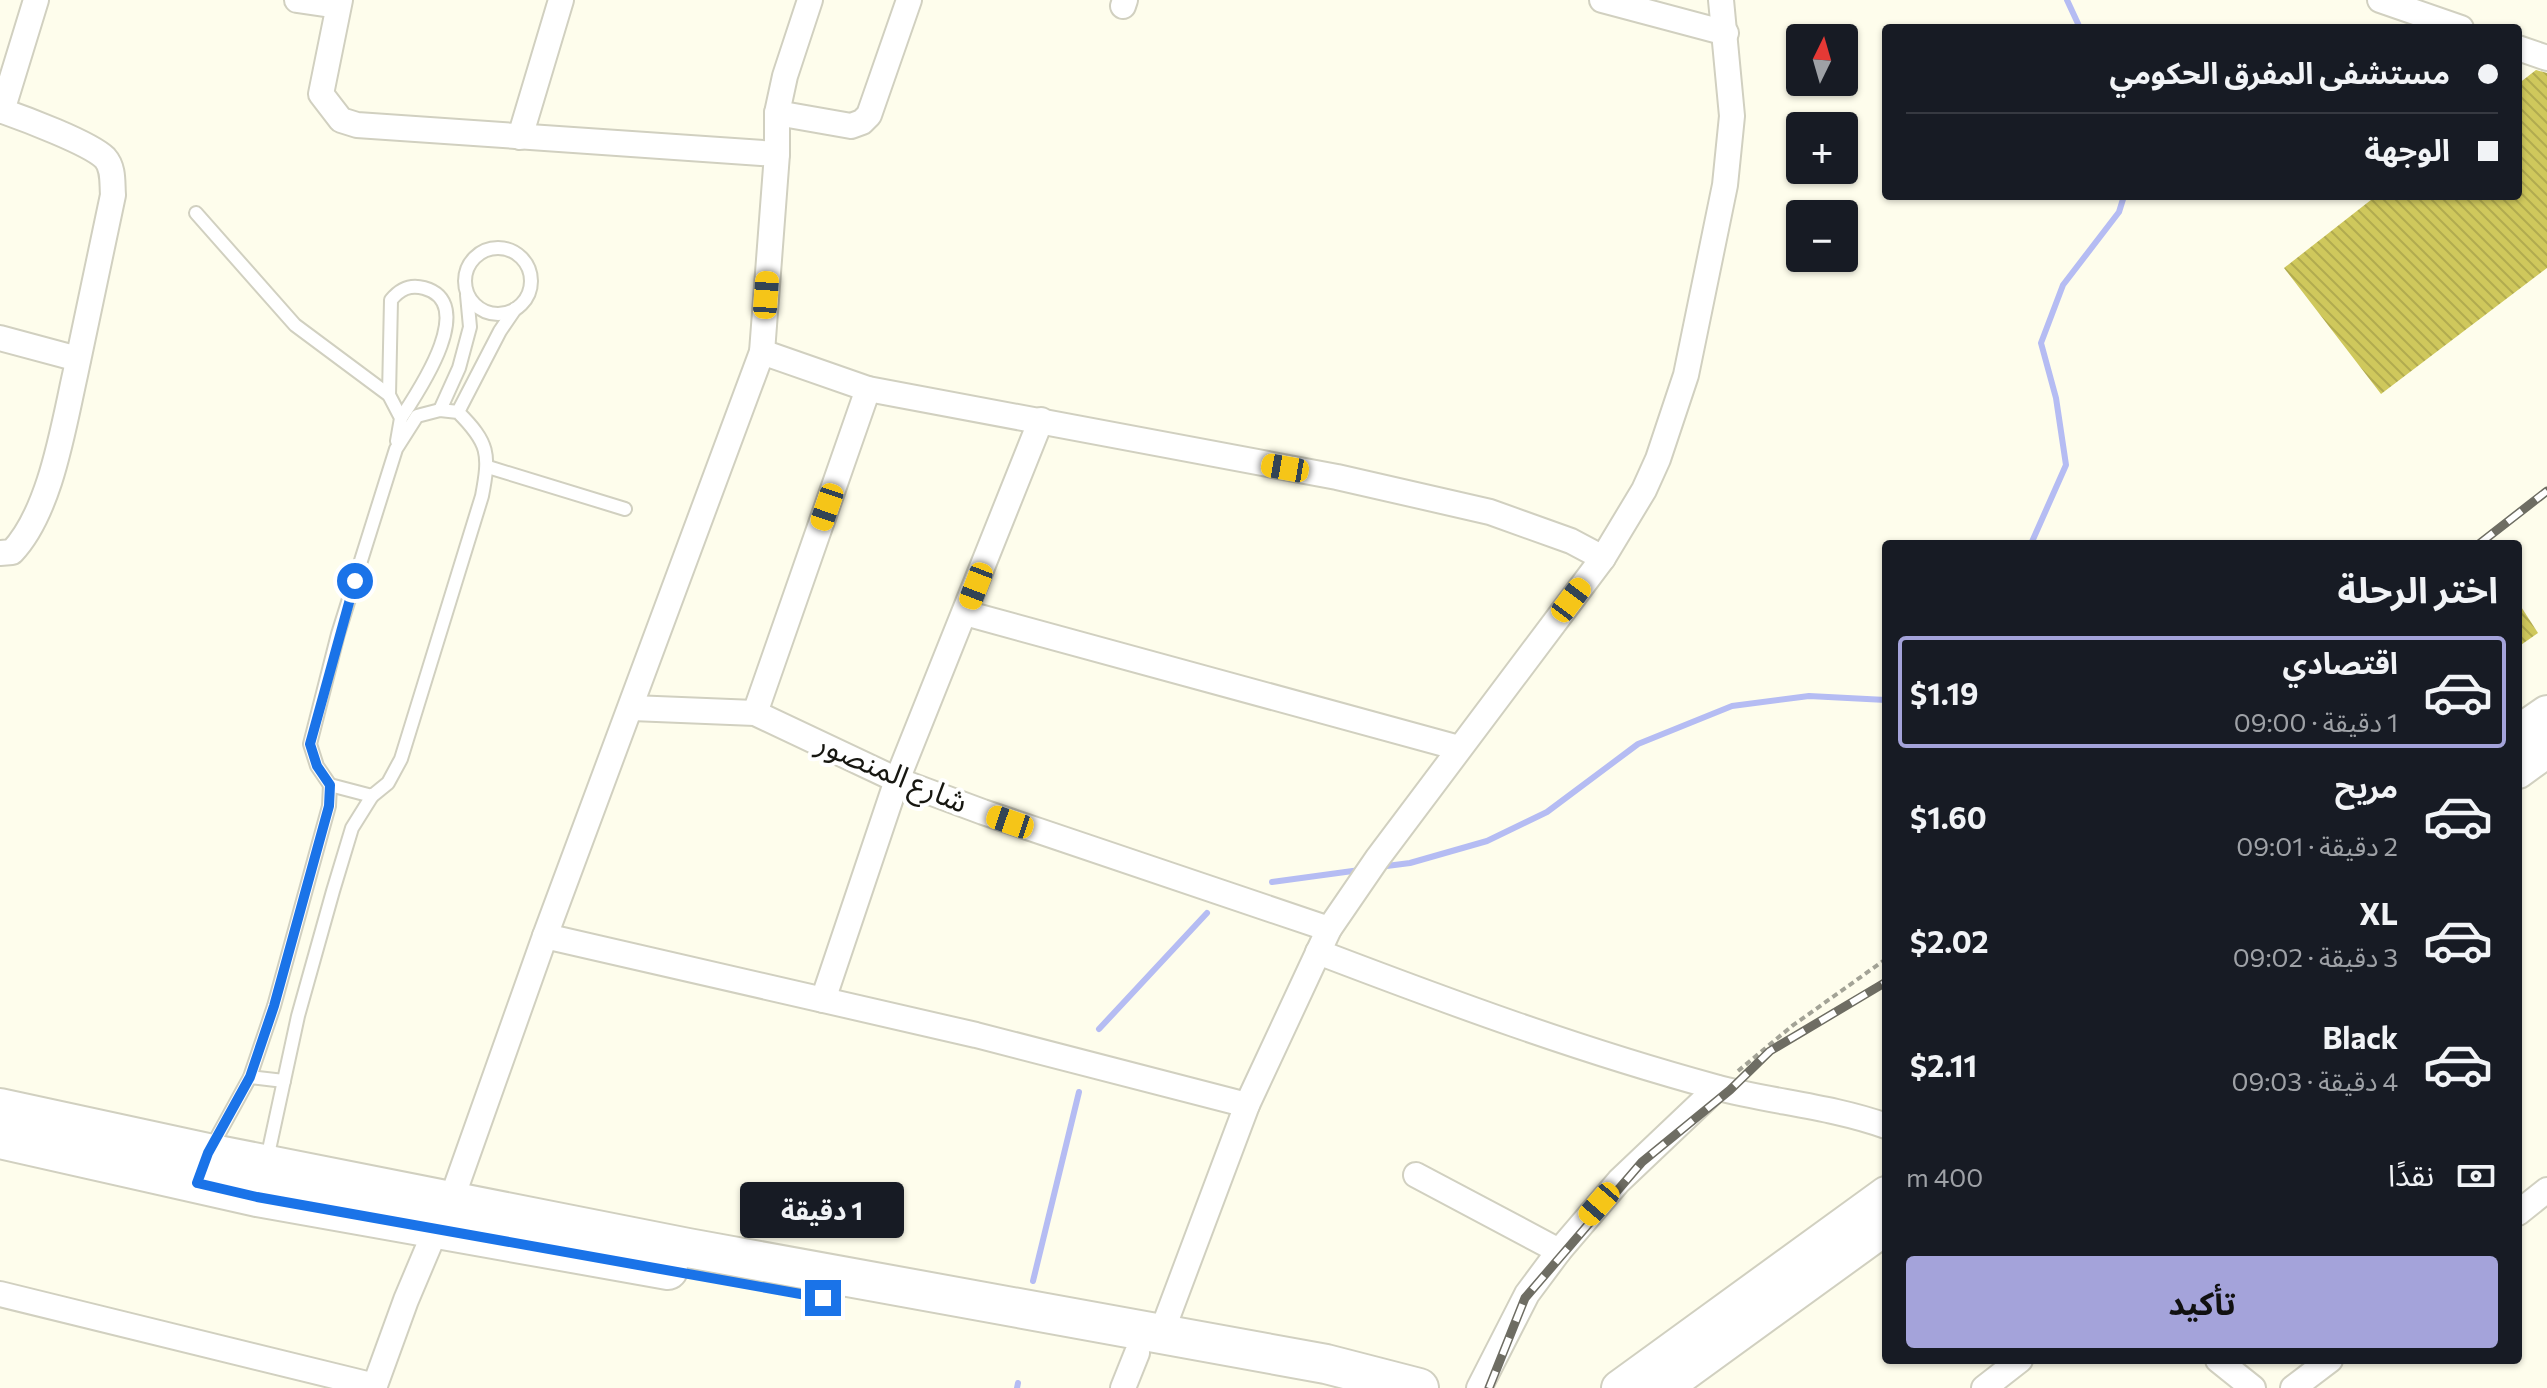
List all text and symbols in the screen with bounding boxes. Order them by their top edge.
north arrow [1786,24,1858,96]
map controls [1786,24,1858,272]
text: مستشفى المفرق الحكومي [2109,53,2450,90]
button: + [1786,112,1858,184]
text: الوجهة [2365,130,2450,167]
button: − [1786,200,1858,272]
car [752,270,780,320]
car [1259,452,1311,484]
car [808,480,846,534]
car [956,559,996,613]
route start [337,563,373,599]
text: اختر الرحلة [2337,566,2498,610]
car [1547,574,1595,626]
text: اقتصادي [2283,643,2398,680]
icon: car [2422,656,2494,728]
text: $1.19 [1910,674,1979,711]
text: 1 دقيقة · 09:00 [2234,706,2398,737]
street label: شارع المنصور [809,722,974,825]
text: مريح [2335,767,2398,804]
icon: car [2422,780,2494,852]
text: $1.60 [1910,798,1987,835]
car [983,803,1037,841]
text: 2 دقيقة · 09:01 [2236,830,2398,861]
text: XL [2359,894,2398,931]
icon: car [2422,904,2494,976]
text: $2.02 [1910,922,1989,959]
text: 3 دقيقة · 09:02 [2233,941,2398,972]
text: Black [2322,1018,2398,1055]
icon: car [2422,1028,2494,1100]
text: $2.11 [1910,1046,1977,1083]
text: 4 دقيقة · 09:03 [2231,1065,2398,1096]
icon: cash [2454,1154,2498,1198]
text: نقدًا [2388,1155,2434,1192]
text: 400 m [1906,1161,1983,1192]
car [1574,1178,1624,1230]
callout: 1 دقيقة [741,1182,905,1238]
text: 1 دقيقة [781,1194,863,1225]
button: تأكيد [1906,1256,2498,1348]
route end [805,1280,841,1316]

